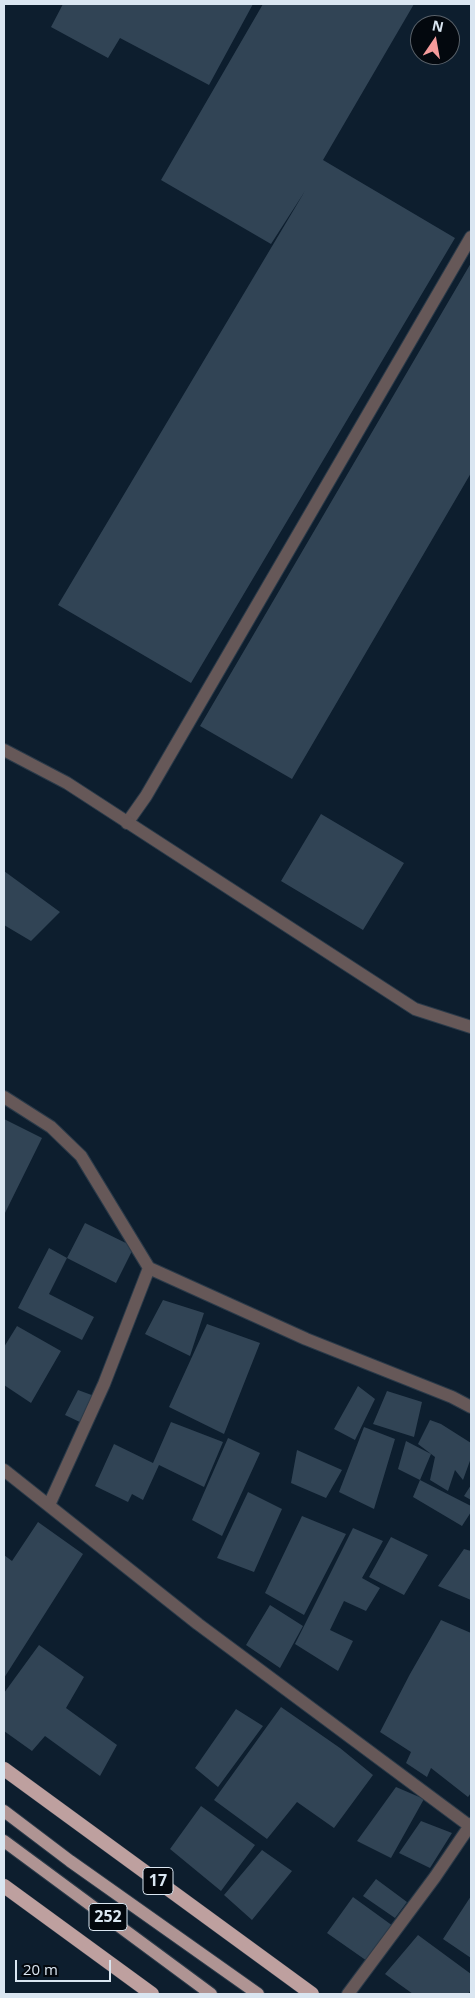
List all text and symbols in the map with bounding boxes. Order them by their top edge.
north arrow [410,15,460,65]
text: N [430,15,446,36]
road number: 17 [143,1868,173,1894]
road number: 252 [89,1904,127,1930]
scale bar [18,1950,114,1982]
text: 20 m [23,1959,58,1979]

